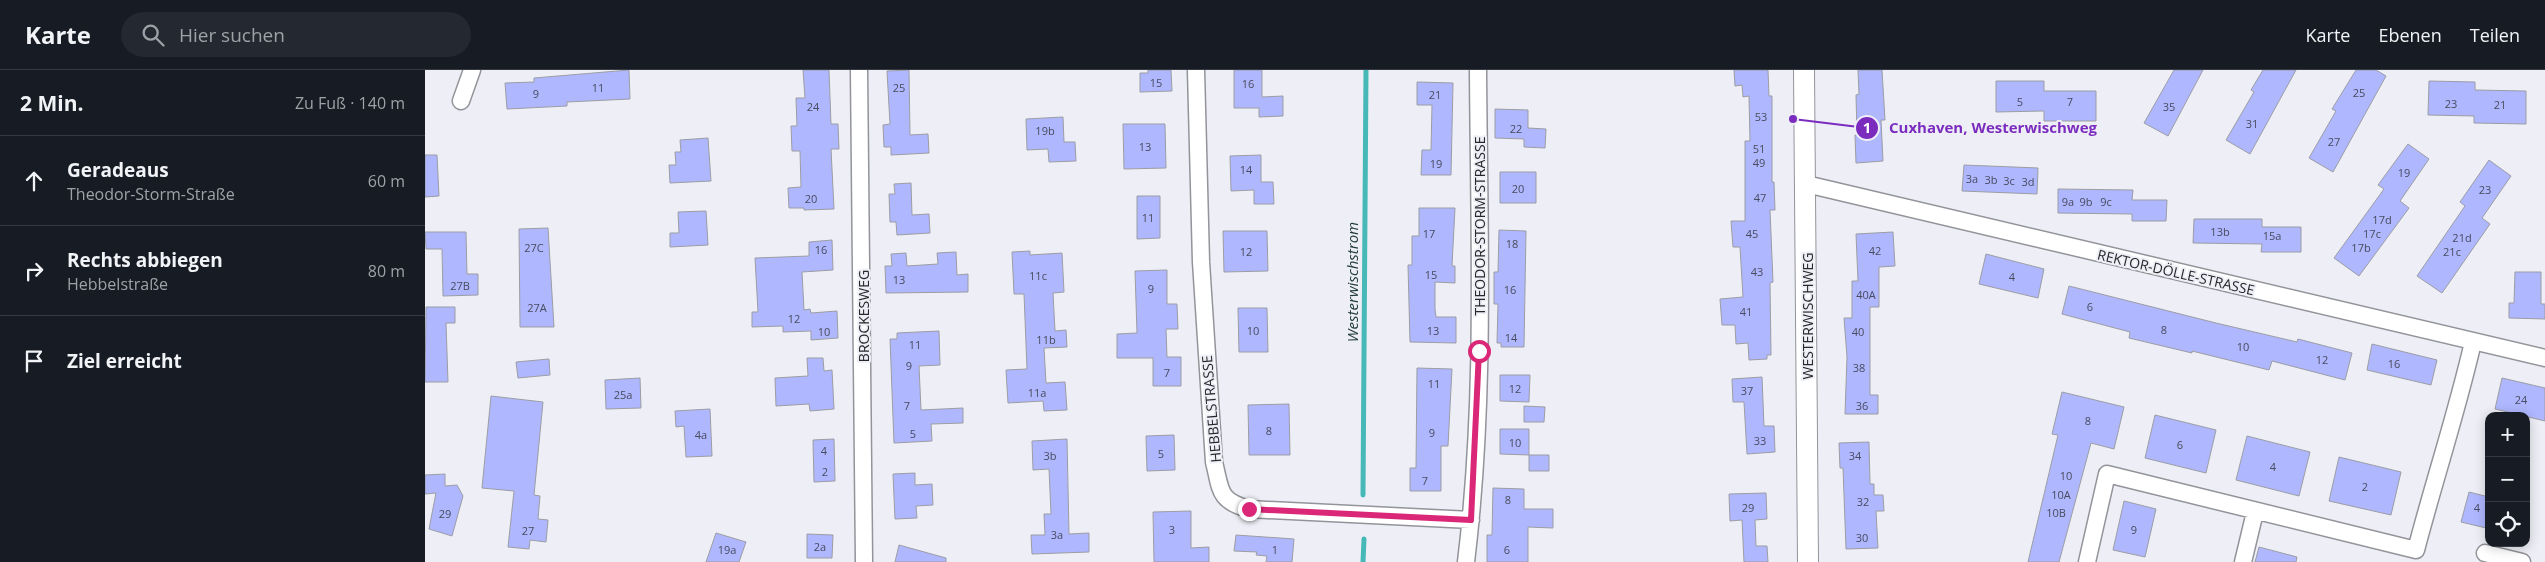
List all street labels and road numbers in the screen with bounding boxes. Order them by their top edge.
street label: THEODOR-STORM-STRASSE [1470,137,1489,315]
street label: REKTOR-DÖLLE-STRASSE [2096,245,2256,299]
street label: WESTERWISCHWEG [1798,252,1817,380]
street label: BROCKESWEG [854,270,873,362]
street label: HEBBELSTRASSE [1197,355,1225,463]

